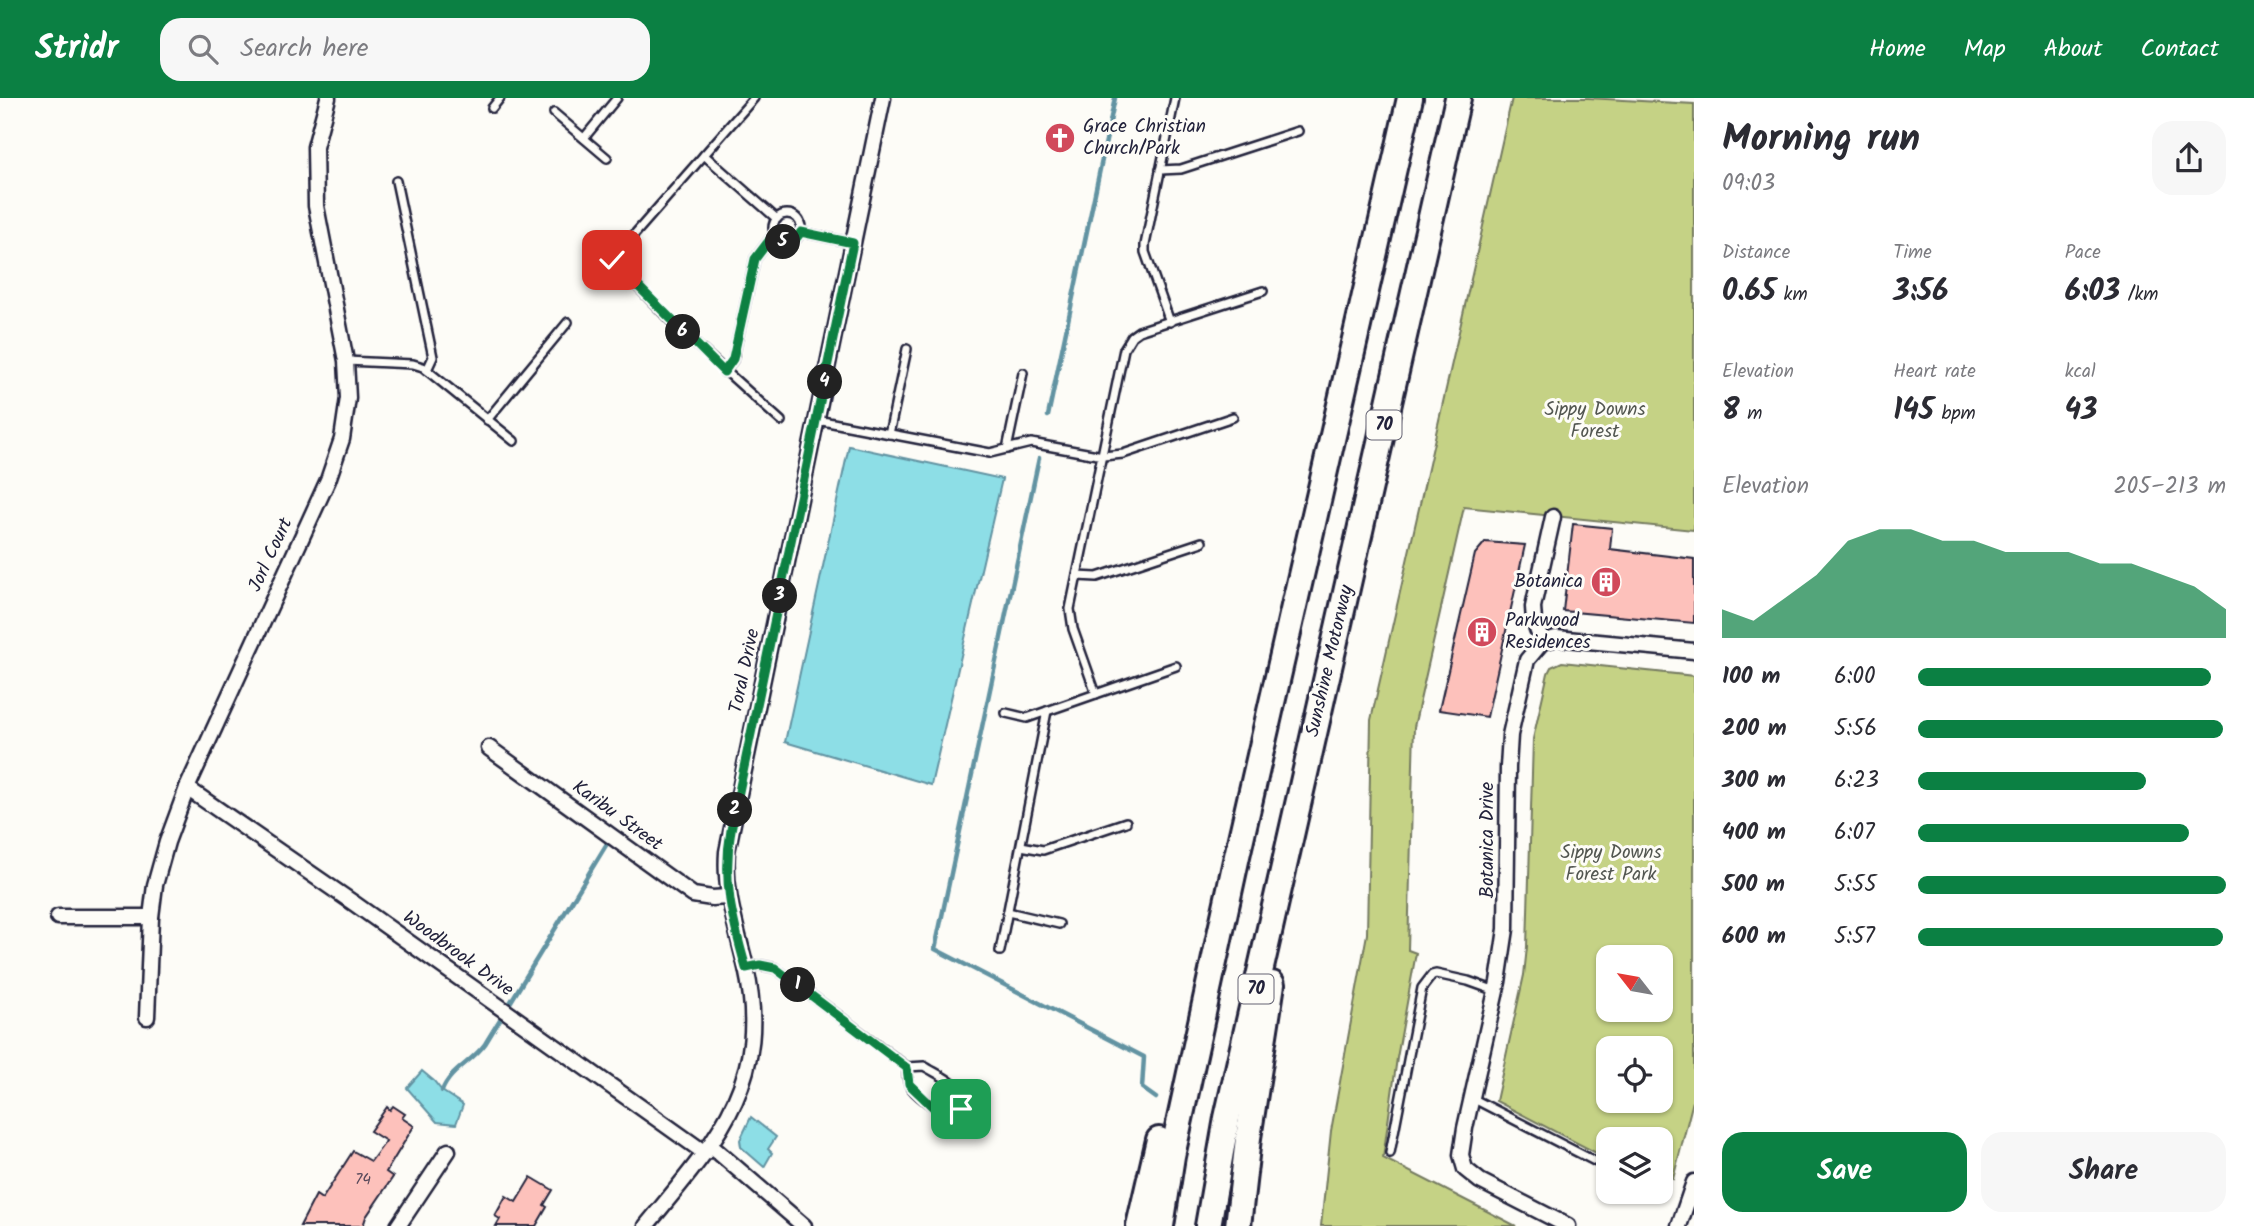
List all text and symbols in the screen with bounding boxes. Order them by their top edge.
search box [160,18,650,81]
text: Stridr [35,23,118,76]
text: Search here [240,28,369,70]
icon: search [184,30,222,68]
text: Home [1869,30,1926,69]
text: Map [1964,30,2006,69]
text: About [2044,30,2102,69]
text: Contact [2140,30,2219,69]
text: Morning run [1722,110,1920,170]
place label: Grace Christian Church/Park [1083,112,1206,164]
church icon: Grace Christian Church/Park [1043,121,1077,155]
button: share [2152,121,2226,195]
text: 09:03 [1722,166,1775,202]
pin: 5 [766,225,800,260]
text: 5 [778,226,787,256]
pin [582,230,642,290]
text: Distance [1722,238,1790,268]
text: Time [1893,238,1932,268]
text: Pace [2065,238,2101,268]
icon: check [593,241,631,279]
text: 0.65 [1722,268,1776,316]
text: 3:56 [1893,268,1949,316]
text: 6:03 [2065,268,2120,316]
text: km [1776,280,1808,310]
text: /km [2120,280,2159,310]
pin: 6 [666,314,700,350]
text: 6 [677,316,688,346]
text: Elevation [1722,357,1794,387]
text: Heart rate [1893,357,1976,387]
text: kcal [2065,357,2096,387]
pin: 4 [808,364,842,400]
text: 4 [819,366,830,396]
text: 8 [1722,387,1740,435]
text: 145 [1893,387,1934,435]
text: 43 [2065,387,2097,435]
park label: Sippy Downs Forest [1544,395,1646,447]
text: m [1740,399,1762,429]
text: bpm [1934,399,1976,429]
road number: 70 [1366,410,1402,440]
text: Elevation [1722,469,1809,505]
text: 205–213 m [2114,469,2226,505]
street label: Jorl Court [241,512,302,597]
building icon: Botanica [1589,565,1623,599]
place label: Botanica [1514,567,1583,597]
pin: 3 [762,578,798,614]
text: 3 [774,580,785,610]
street label: Sunshine Motorway [1298,581,1362,740]
place label: Parkwood Residences [1505,606,1591,658]
building icon: Parkwood Residences [1465,615,1499,649]
street label: Toral Drive [721,625,769,716]
text: 100 m [1722,659,1780,695]
text: 6:00 [1834,659,1875,695]
text: 200 m [1722,711,1787,747]
text: 5:56 [1834,711,1877,747]
text: 300 m [1722,763,1786,799]
text: 6:23 [1834,763,1879,799]
street label: Karibu Street [565,773,669,860]
street label: Botanica Drive [1473,781,1503,898]
pin: 2 [718,792,752,828]
text: 2 [729,794,740,824]
text: 400 m [1722,815,1786,851]
text: 6:07 [1834,815,1875,851]
park label: Sippy Downs Forest Park [1560,838,1662,890]
text: 500 m [1722,867,1785,903]
text: 5:55 [1834,867,1877,903]
street label: Woodbrook Drive [396,903,520,1005]
text: 600 m [1722,919,1786,955]
text: 5:57 [1834,919,1875,955]
north arrow [1596,945,1673,1022]
map controls [1596,945,1673,1204]
pin: 1 [780,968,816,1002]
text: 1 [795,969,800,999]
road number: 70 [1238,974,1274,1004]
button: locate [1596,1036,1673,1113]
pin [931,1079,991,1139]
icon: arrive [942,1090,980,1128]
button: layers [1596,1127,1673,1204]
button: Save [1722,1132,1967,1212]
button: Share [1981,1132,2226,1212]
house number: 74 [355,1167,371,1192]

